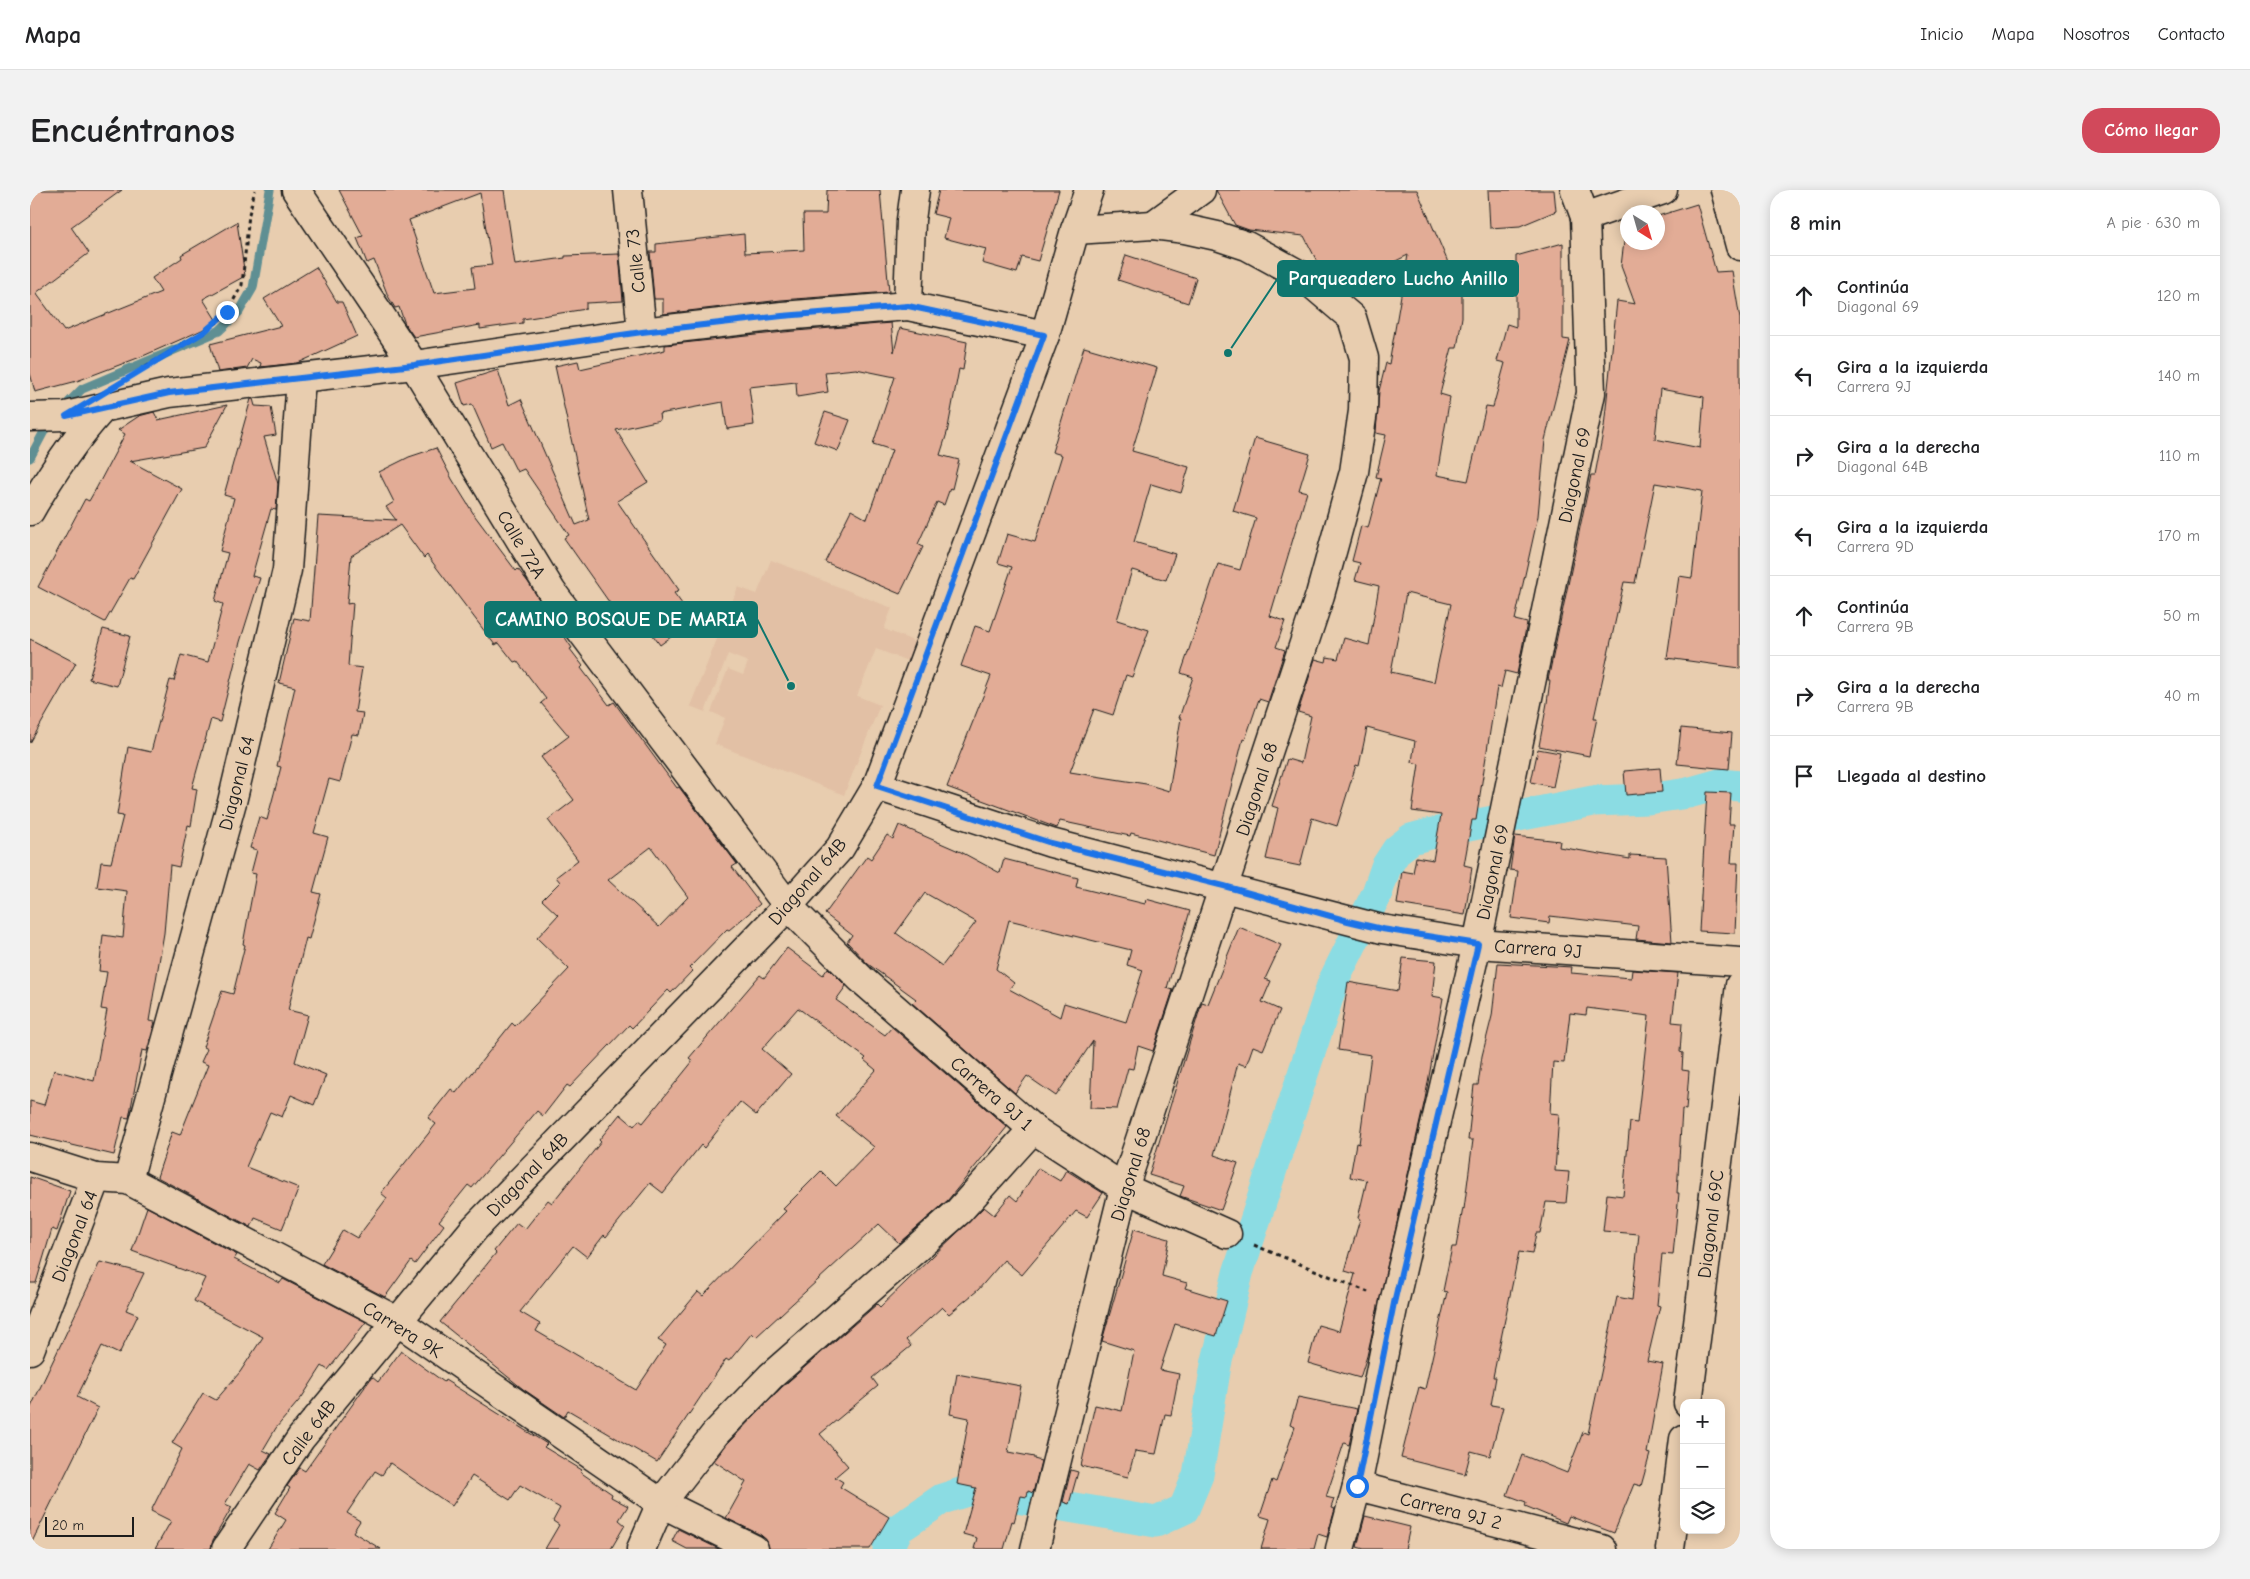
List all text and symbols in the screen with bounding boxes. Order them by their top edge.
text: Mapa [25,21,81,49]
text: Inicio [1920,24,1964,45]
text: Mapa [1992,24,2035,45]
text: Nosotros [2063,24,2130,45]
text: Contacto [2158,24,2225,45]
button: Cómo llegar [2082,108,2220,153]
text: Encuéntranos [30,110,235,151]
north arrow [1620,205,1665,250]
text: 8 min [1790,211,1841,235]
text: A pie · 630 m [2107,214,2200,232]
street label: Calle 73 [622,228,650,294]
callout: Parqueadero Lucho Anillo [1278,261,1518,296]
text: Parqueadero Lucho Anillo [1288,267,1508,290]
text: Continúa [1837,276,1909,298]
icon: ahead [1790,282,1818,310]
text: 120 m [2157,287,2200,305]
text: Diagonal 69 [1837,298,1919,316]
route end [216,301,239,324]
text: Gira a la izquierda [1837,356,1988,378]
icon: left [1790,362,1818,390]
text: 140 m [2158,367,2200,385]
text: Carrera 9J [1837,378,1911,396]
street label: Diagonal 69 [1554,425,1596,525]
text: Gira a la derecha [1837,436,1980,458]
icon: right [1790,442,1818,470]
text: 110 m [2159,447,2200,465]
text: Diagonal 64B [1837,458,1928,476]
street label: Calle 72A [492,506,550,583]
text: Gira a la izquierda [1837,516,1988,538]
icon: left [1790,522,1818,550]
text: 170 m [2158,527,2200,545]
text: Carrera 9D [1837,538,1914,556]
text: Continúa [1837,596,1909,618]
callout: CAMINO BOSQUE DE MARIA [485,602,757,637]
icon: ahead [1790,602,1818,630]
text: 50 m [2163,607,2200,625]
text: CAMINO BOSQUE DE MARIA [495,608,747,631]
text: Carrera 9B [1837,618,1914,636]
text: Gira a la derecha [1837,676,1980,698]
icon: right [1790,682,1818,710]
text: 40 m [2164,687,2200,705]
text: Carrera 9B [1837,698,1914,716]
street label: Diagonal 64 [215,734,259,833]
street label: Diagonal 68 [1231,740,1282,839]
icon: arrive [1790,762,1818,790]
text: Llegada al destino [1837,765,1986,787]
street label: Diagonal 69 [1472,822,1514,922]
street label: Diagonal 64B [764,834,852,930]
street label: Carrera 9J [1493,935,1583,963]
street label: Carrera 9J 1 [946,1052,1037,1135]
street label: Diagonal 68 [1106,1125,1156,1224]
street label: Diagonal 64B [482,1128,573,1221]
street label: Diagonal 69C [1693,1168,1729,1280]
street label: Diagonal 64 [47,1187,102,1285]
street label: Carrera 9K [359,1297,447,1363]
street label: Calle 64B [277,1395,341,1470]
map controls [1680,1399,1725,1534]
button: + [1680,1399,1725,1444]
button: − [1680,1444,1725,1489]
route start [1346,1475,1369,1498]
street label: Carrera 9J 2 [1398,1488,1504,1534]
button: layers [1680,1489,1725,1534]
scale bar [45,1514,134,1537]
text: 20 m [52,1517,84,1534]

